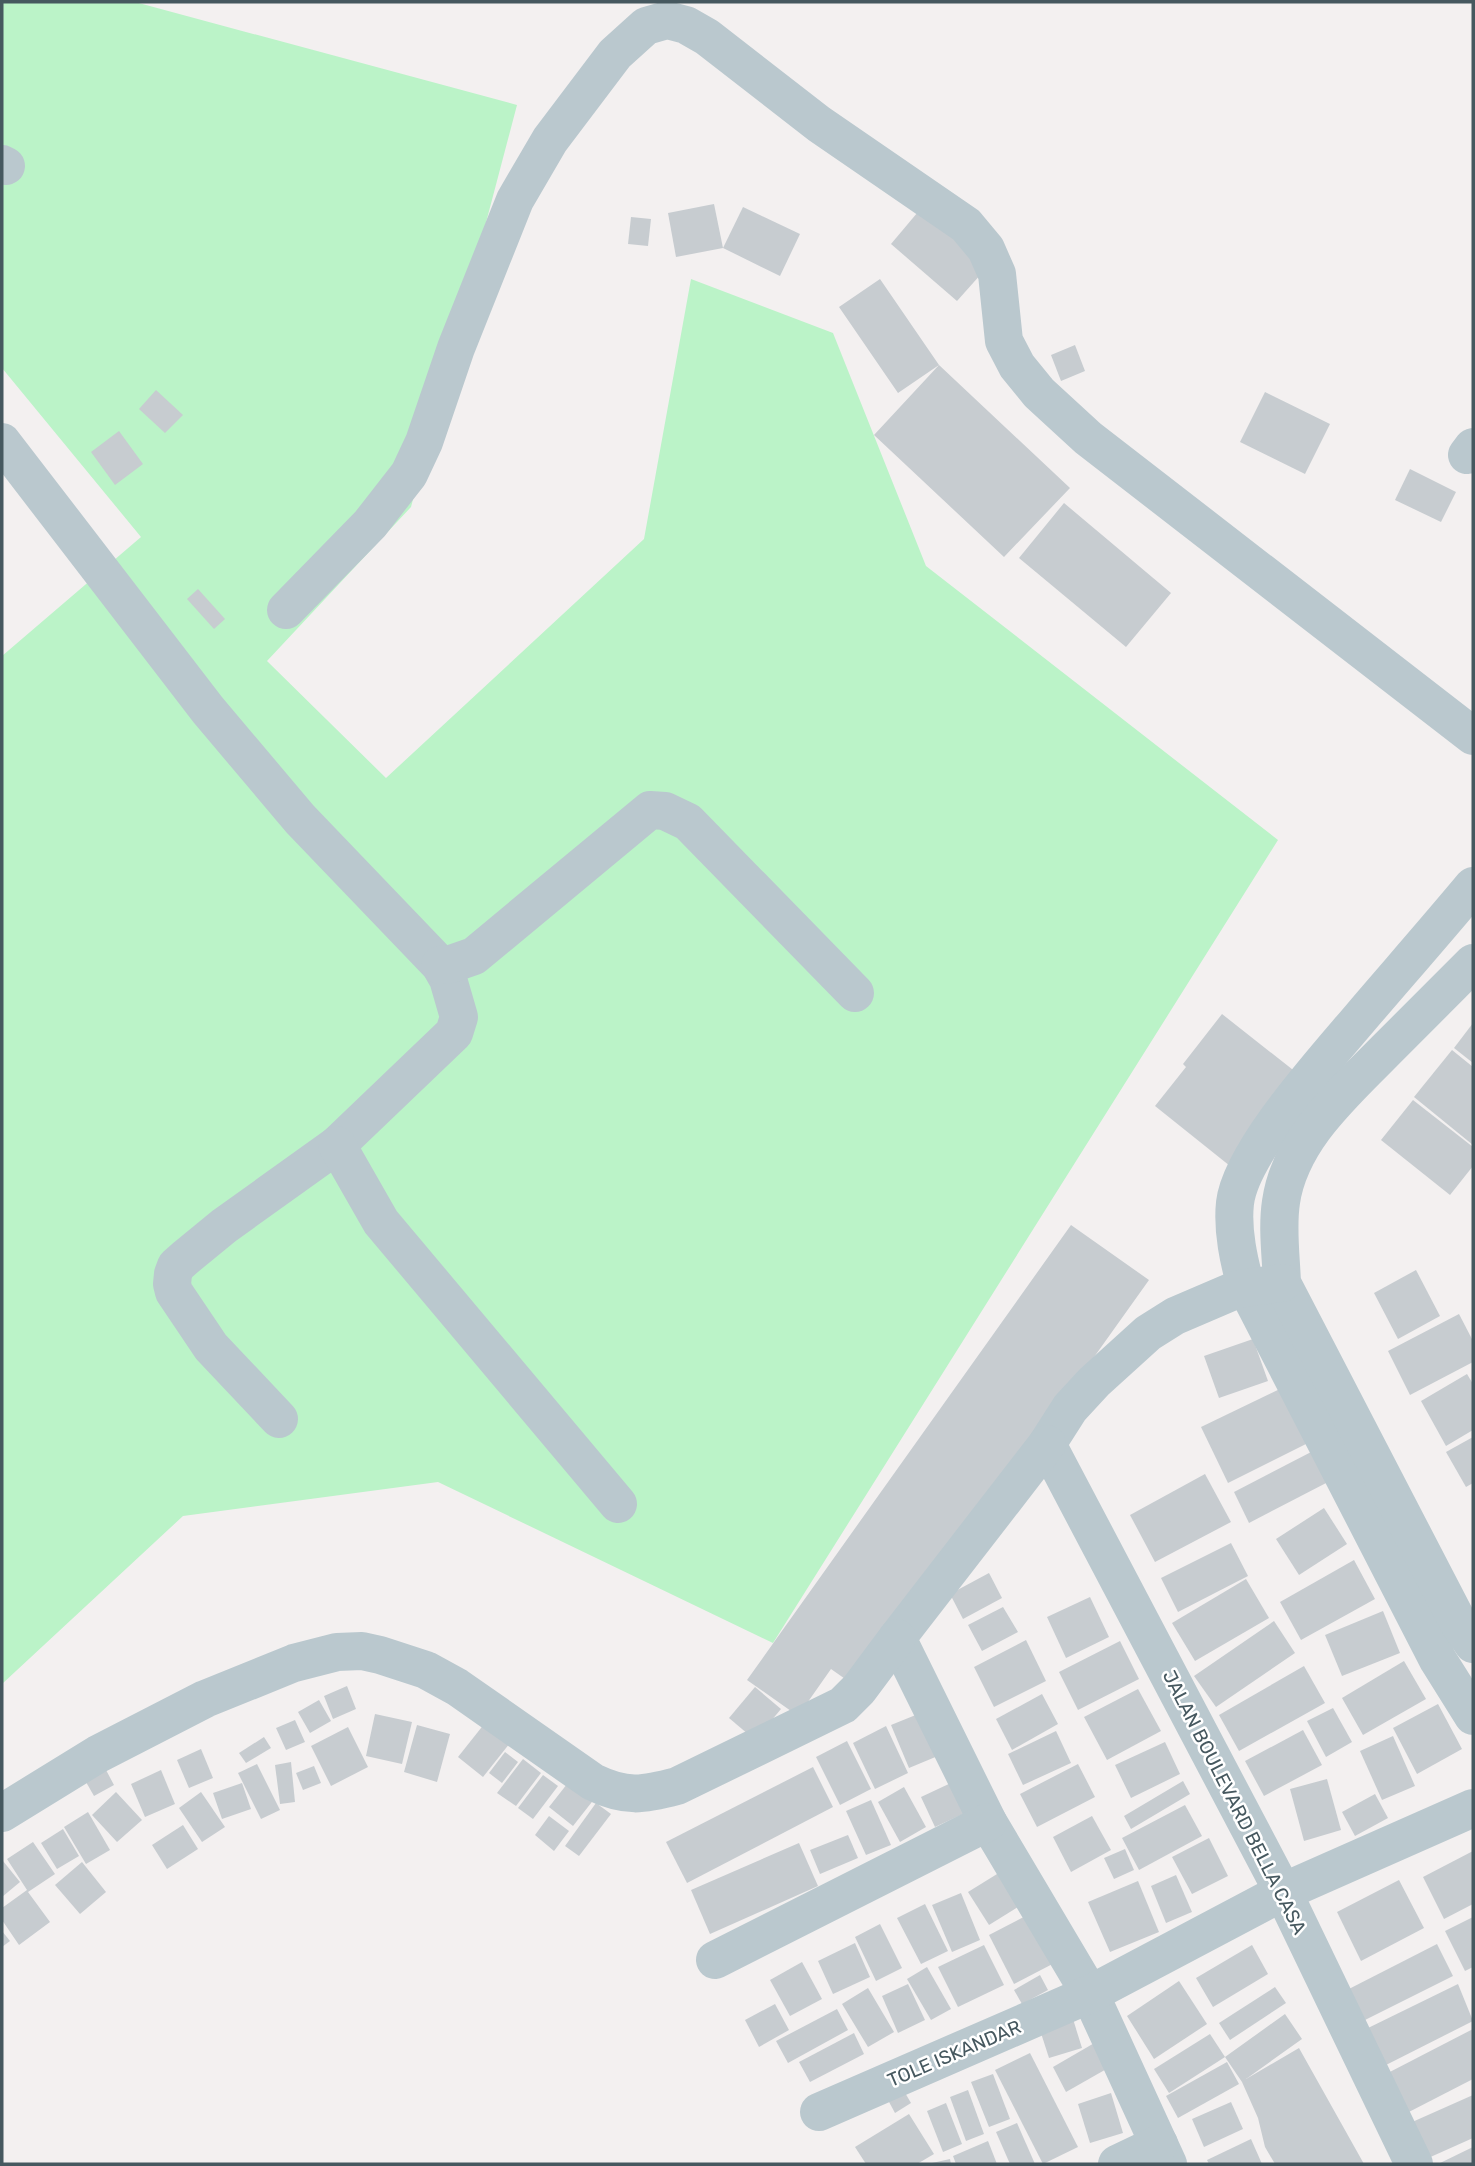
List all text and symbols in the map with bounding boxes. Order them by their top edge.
street label: JALAN BOULEVARD BELLA CASA [1158,1666,1311,1938]
street label: TOLE ISKANDAR [884,2015,1024,2092]

